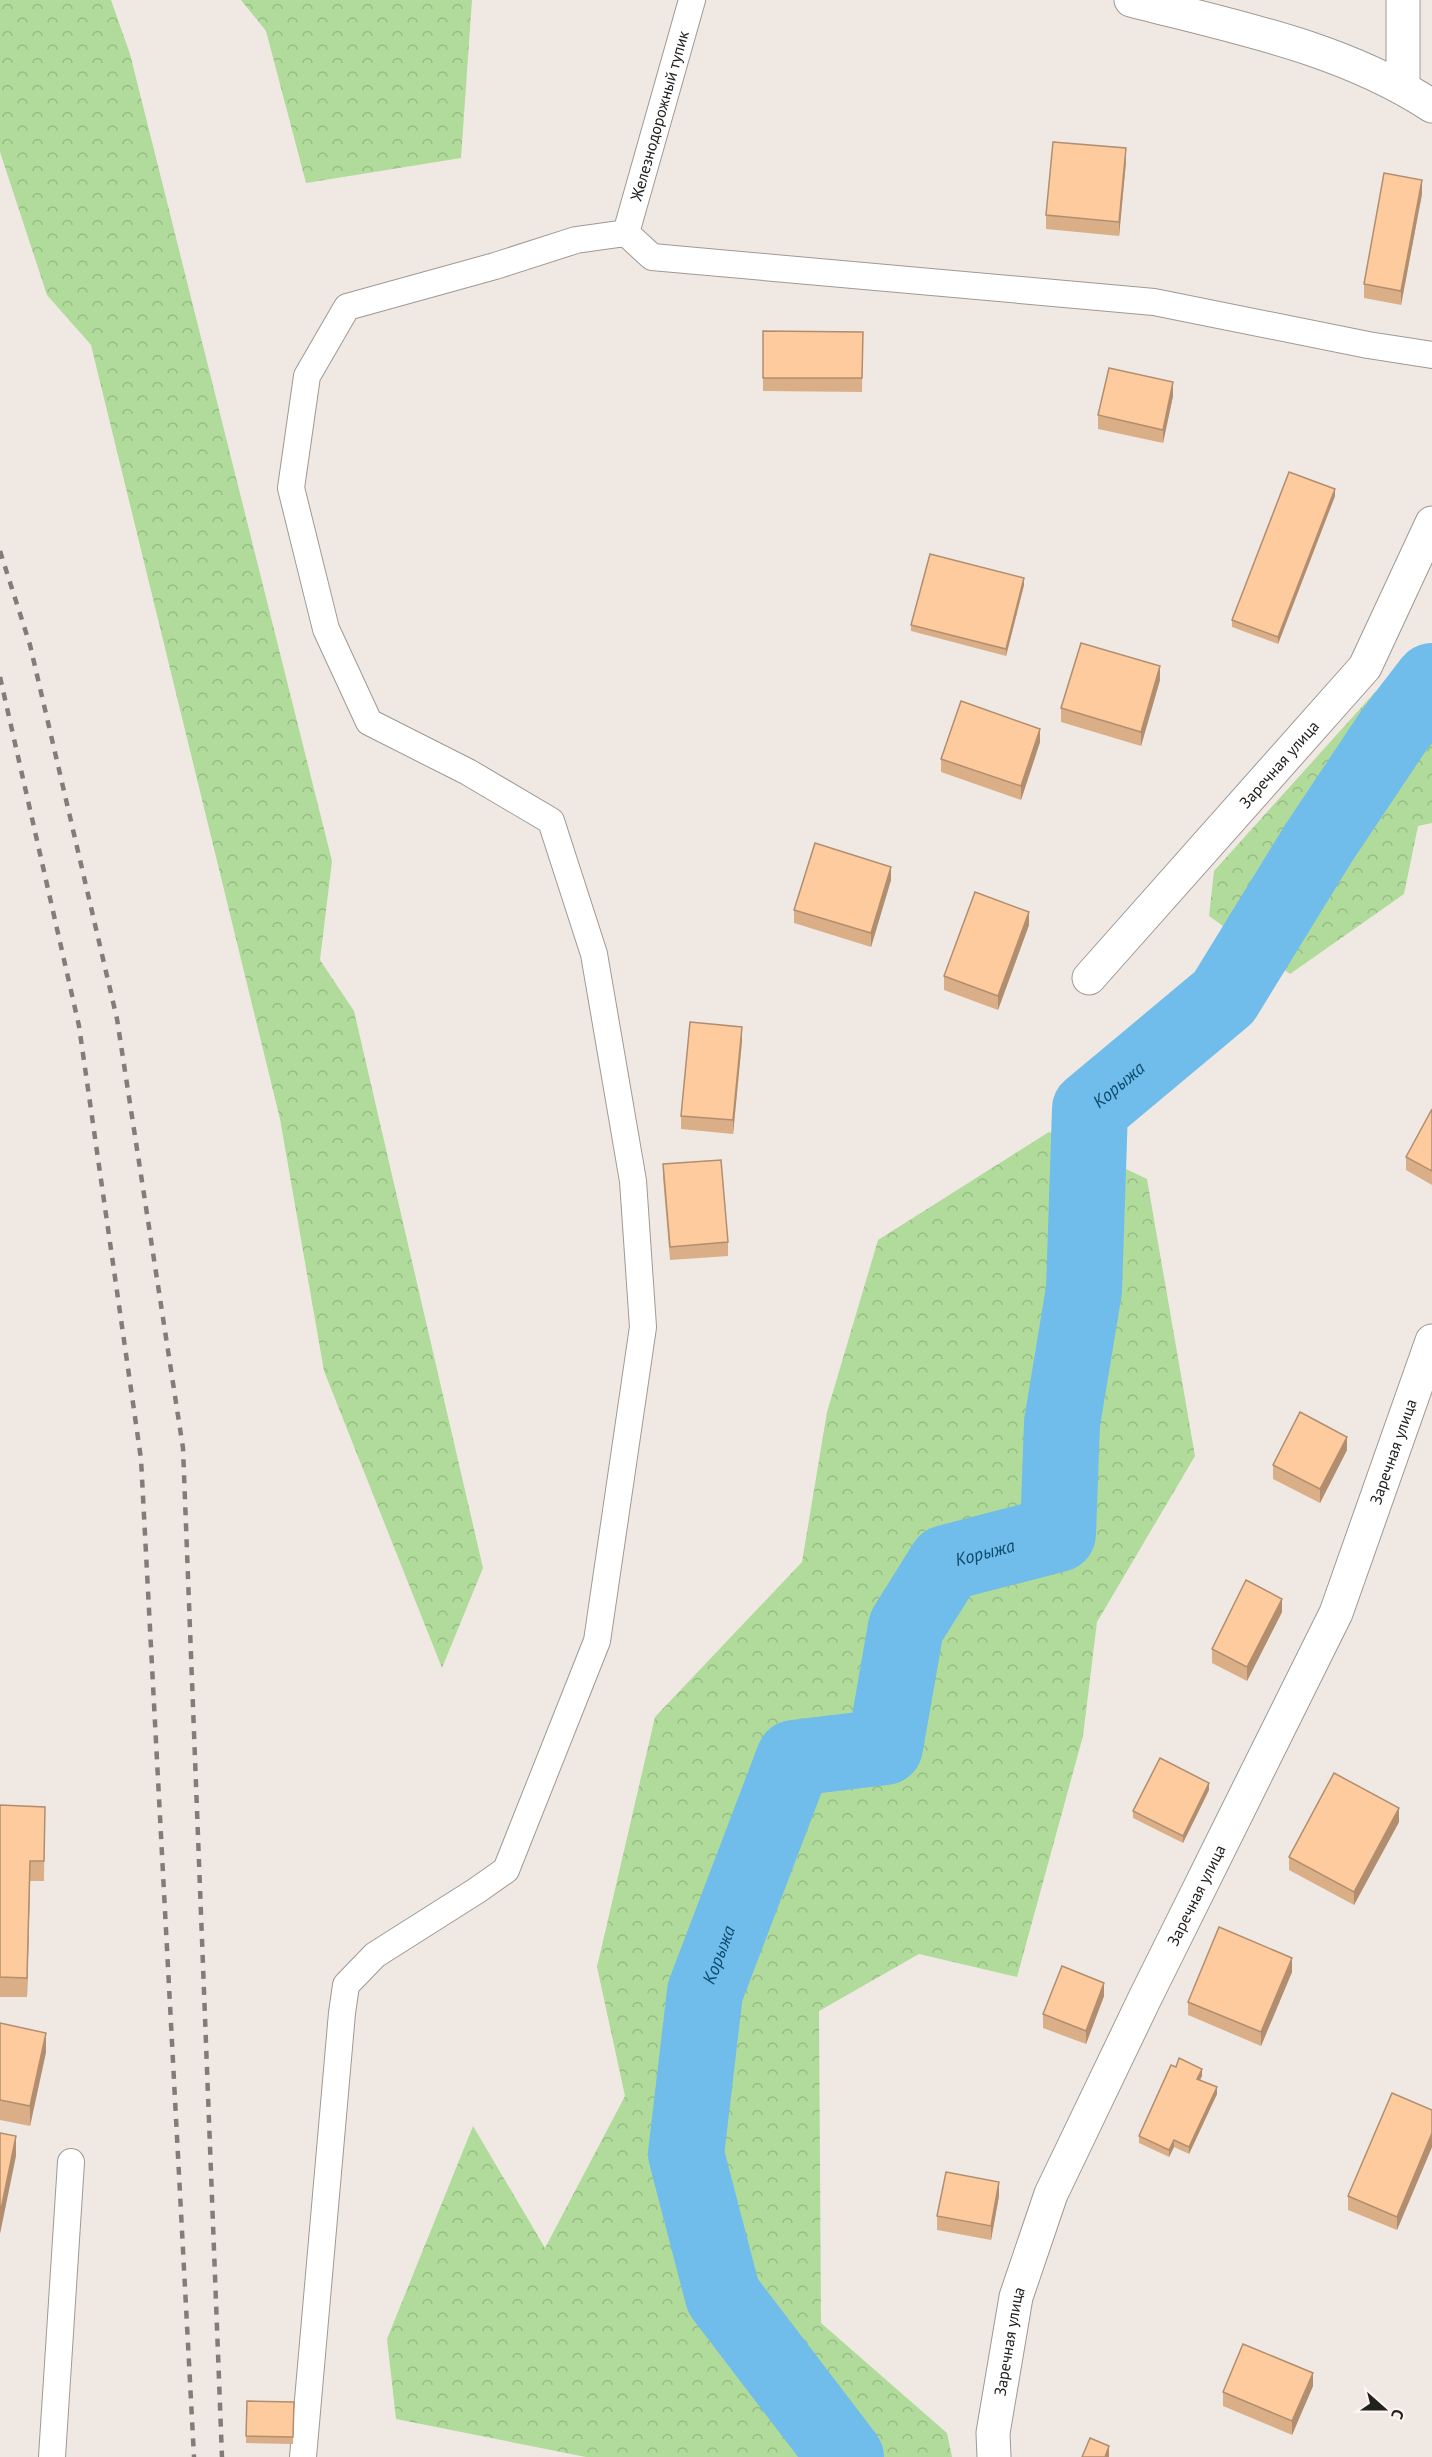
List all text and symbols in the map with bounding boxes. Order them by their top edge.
street label: Железнодорожный тупик [625,28,693,204]
street label: Заречная улица [1235,716,1323,812]
water label: Корыжа [1088,1056,1149,1113]
street label: Заречная улица [1365,1396,1421,1507]
water label: Корыжа [953,1534,1017,1571]
street label: Заречная улица [1163,1841,1230,1949]
water label: Корыжа [697,1922,740,1987]
street label: Заречная улица [989,2284,1029,2397]
north arrow [1354,2379,1414,2439]
text: С [1387,2407,1409,2422]

